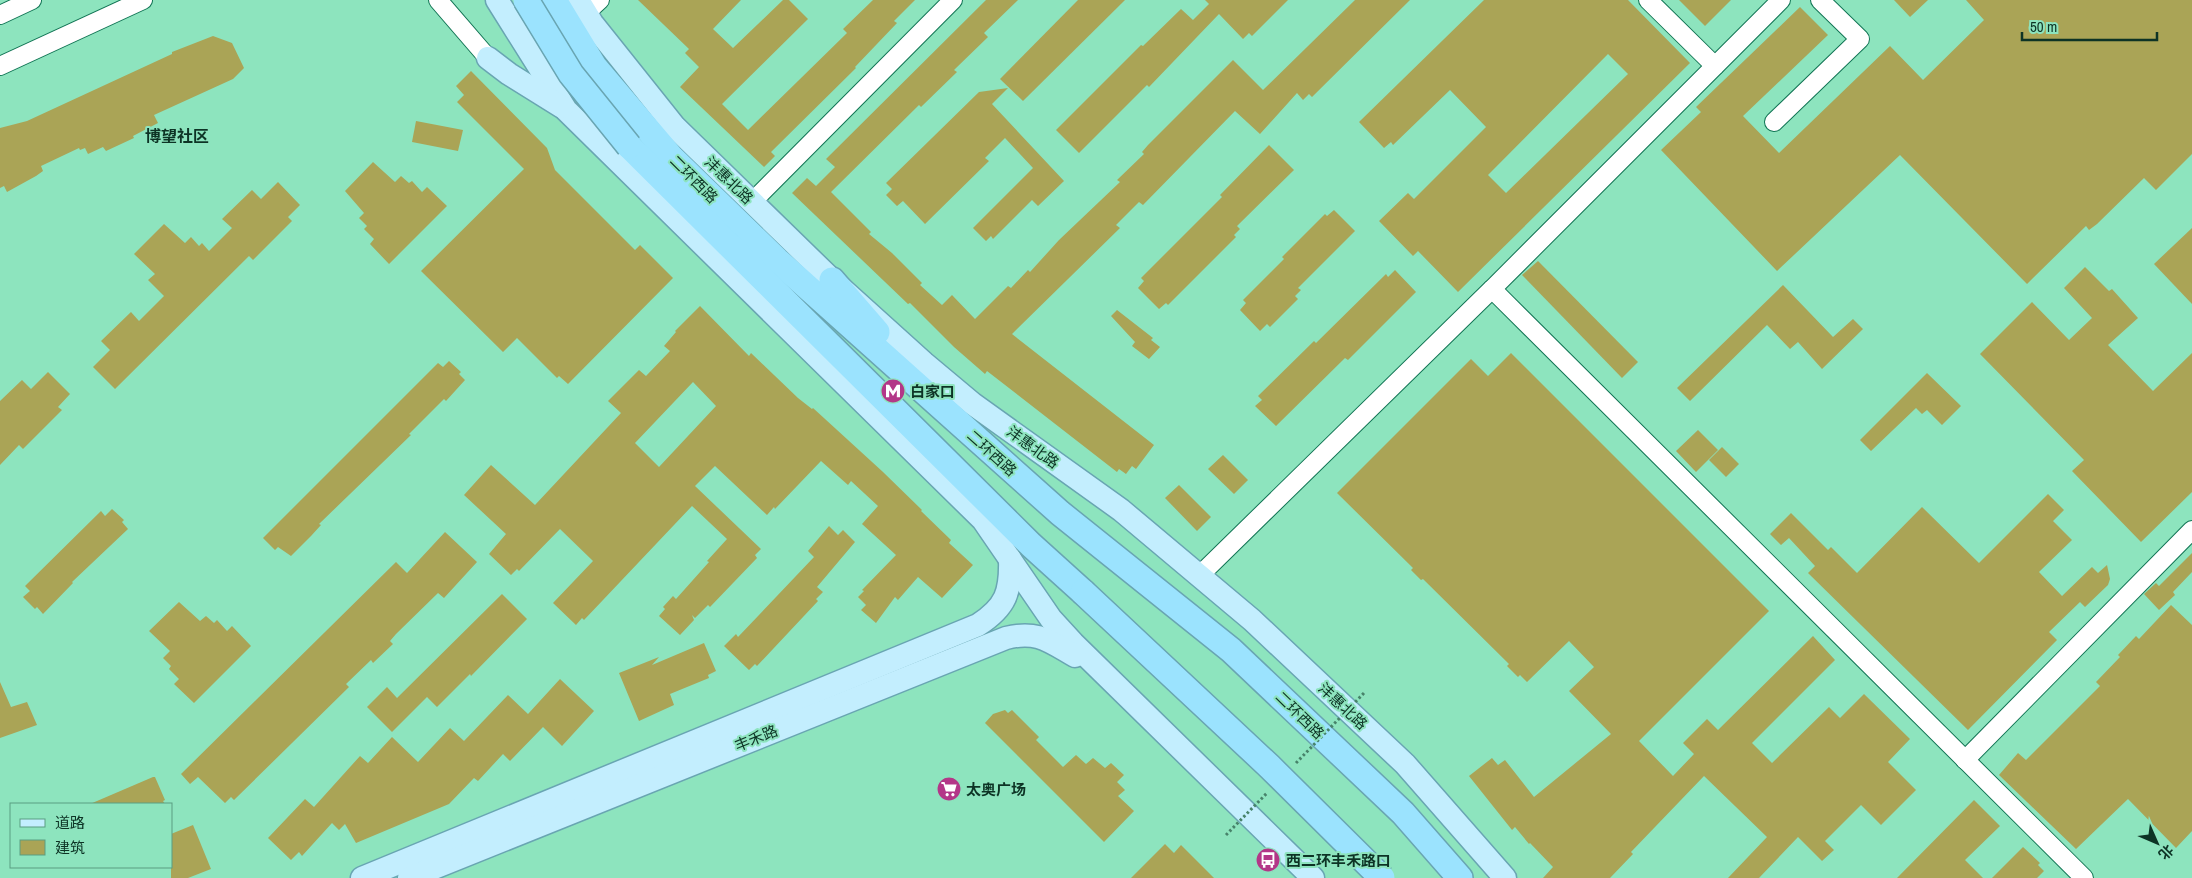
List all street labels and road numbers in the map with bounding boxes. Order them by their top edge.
street label: 二环西路 [665,150,723,208]
street label: 沣惠北路 [700,152,758,208]
street label: 沣惠北路 [1003,421,1063,473]
street label: 二环西路 [963,425,1021,481]
street label: 沣惠北路 [1314,678,1372,734]
street label: 二环西路 [1271,687,1329,743]
street label: 丰禾路 [731,720,781,756]

